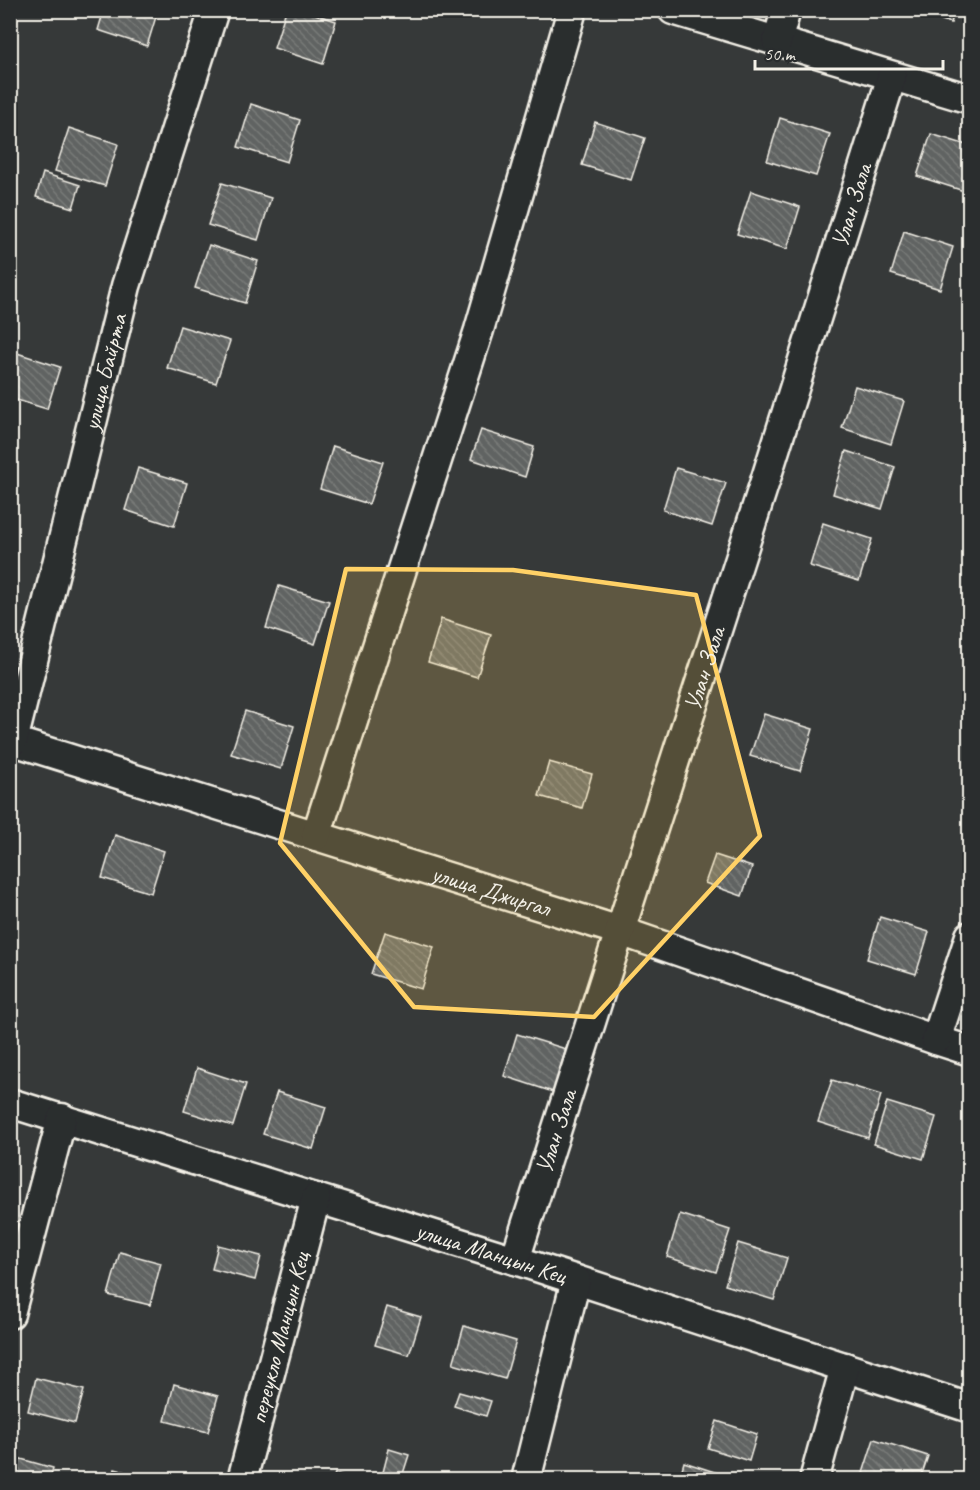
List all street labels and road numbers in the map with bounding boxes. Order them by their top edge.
street label: Улан Зала [824,158,879,251]
street label: улица Байрта [75,309,134,435]
street label: Улан Зала [677,621,733,714]
street label: улица Джиргал [426,857,556,924]
street label: Улан Зала [529,1084,584,1177]
street label: улица Манцын Кец [410,1215,572,1291]
street label: переукло Манцын Кец [242,1247,317,1427]

